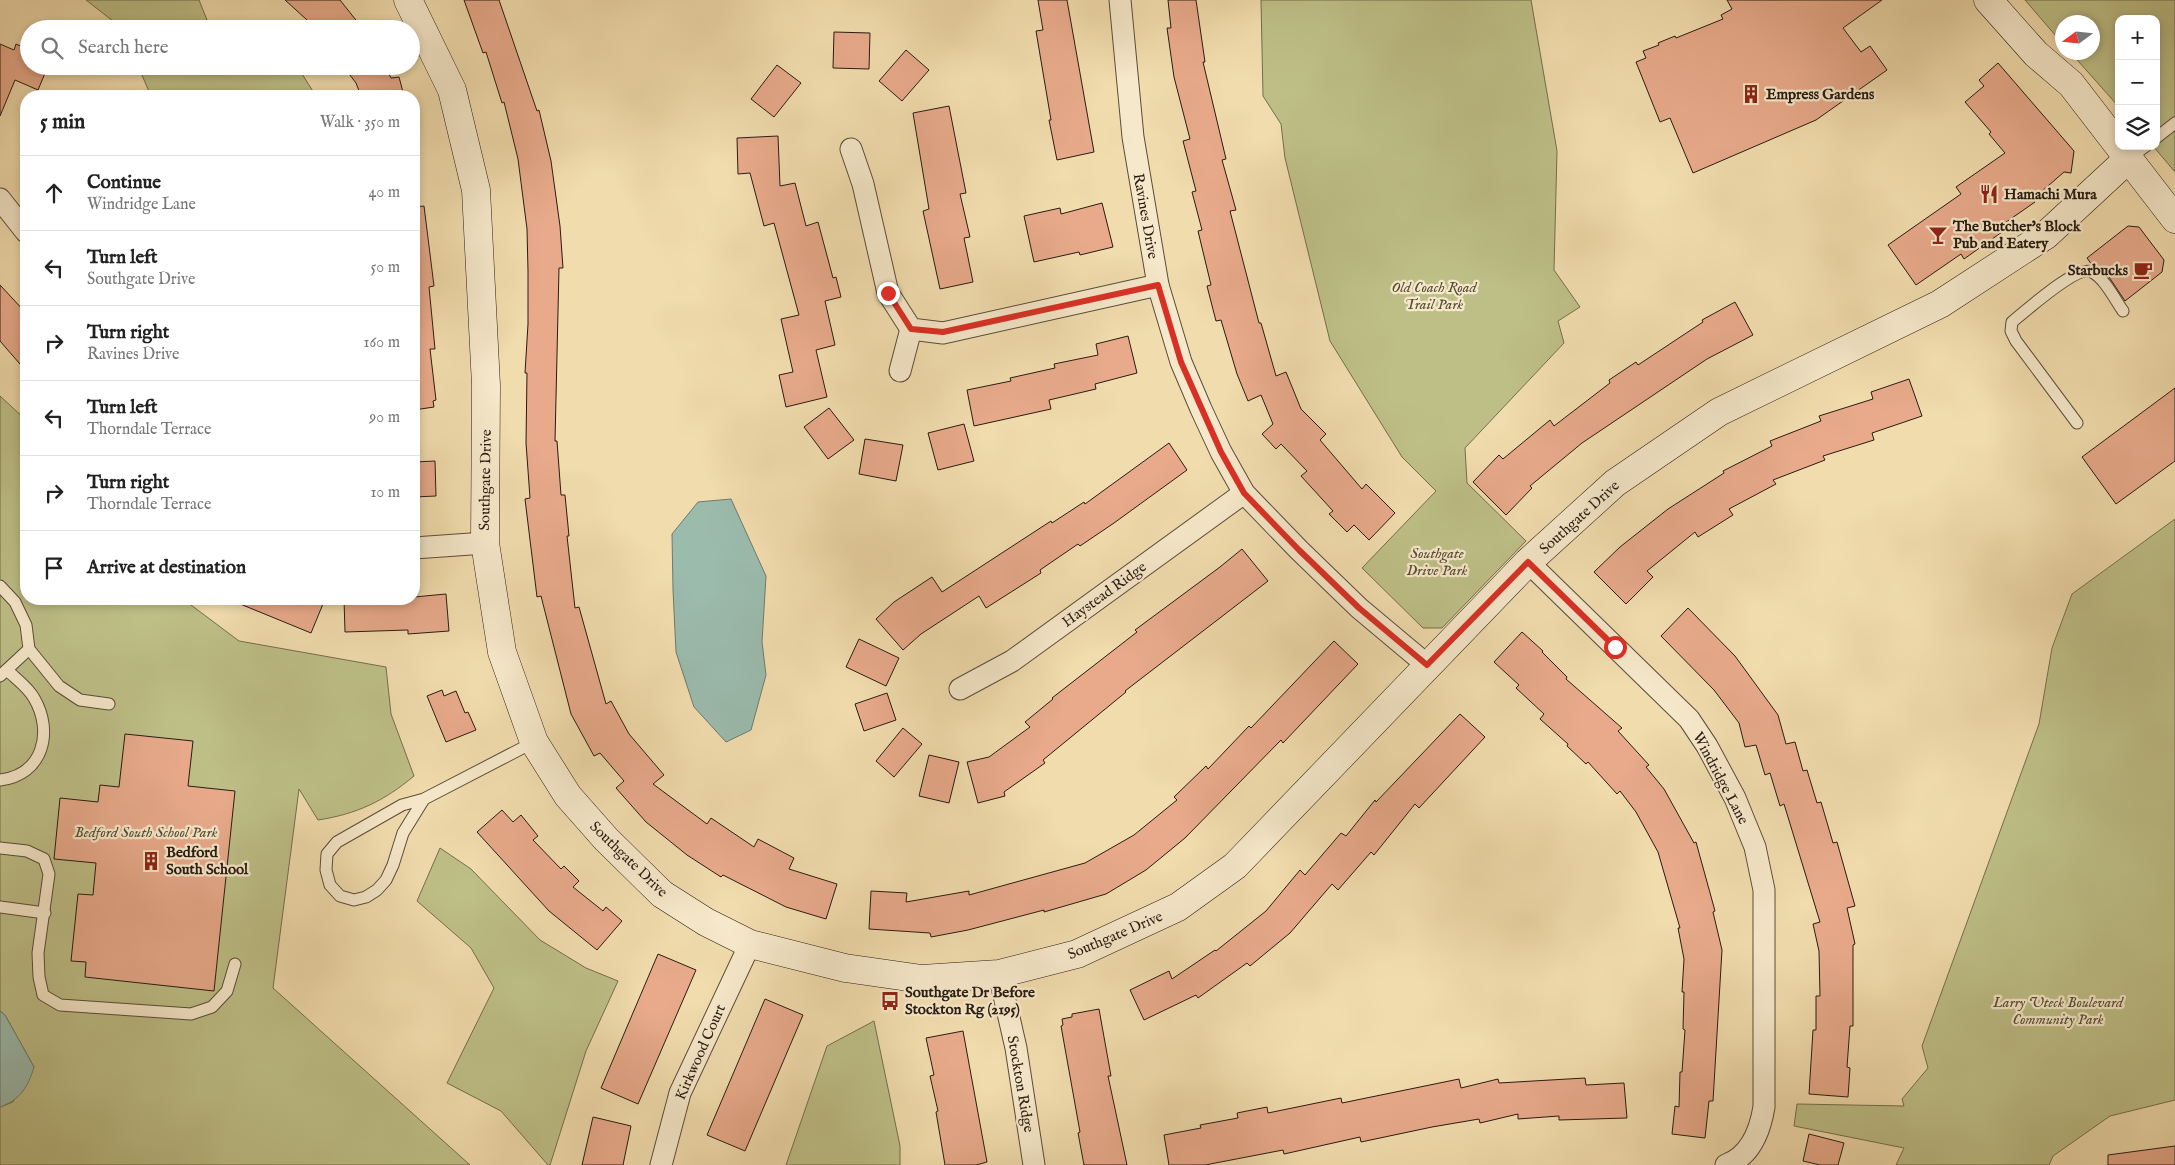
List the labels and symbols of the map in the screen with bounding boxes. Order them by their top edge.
north arrow [2055,15,2100,60]
building icon: Empress Gardens [1740,83,1762,105]
place label: Empress Gardens [1766,85,1875,104]
street label: Ravines Drive [1129,172,1162,261]
restaurant icon: Hamachi Mura [1978,183,2000,205]
place label: Hamachi Mura [2004,185,2097,204]
place label: The Butcher's Block Pub and Eatery [1952,217,2082,253]
bar icon: The Butcher's Block Pub and Eatery [1927,224,1949,246]
cafe icon: Starbucks [2132,259,2154,281]
place label: Starbucks [2068,261,2129,280]
park label: Old Coach Road Trail Park [1391,278,1477,314]
route end [877,282,900,305]
street label: Southgate Drive [475,429,496,531]
street label: Southgate Drive [1535,476,1623,558]
park label: Southgate Drive Park [1406,544,1468,580]
street label: Haystead Ridge [1058,557,1150,631]
route start [1604,636,1627,659]
street label: Windridge Lane [1688,729,1753,828]
street label: Southgate Drive [586,817,672,902]
park label: Bedford South School Park [74,823,218,842]
place label: Bedford South School [166,843,249,879]
building icon: Bedford South School [140,850,162,872]
street label: Southgate Drive [1065,907,1166,964]
place label: Southgate Dr Before Stockton Rg (2195) [905,983,1035,1019]
bus stop icon: Southgate Dr Before Stockton Rg (2195) [879,990,901,1012]
park label: Larry Uteck Boulevard Community Park [1992,993,2124,1029]
street label: Kirkwood Court [671,1001,730,1103]
street label: Stockton Ridge [1003,1034,1038,1134]

